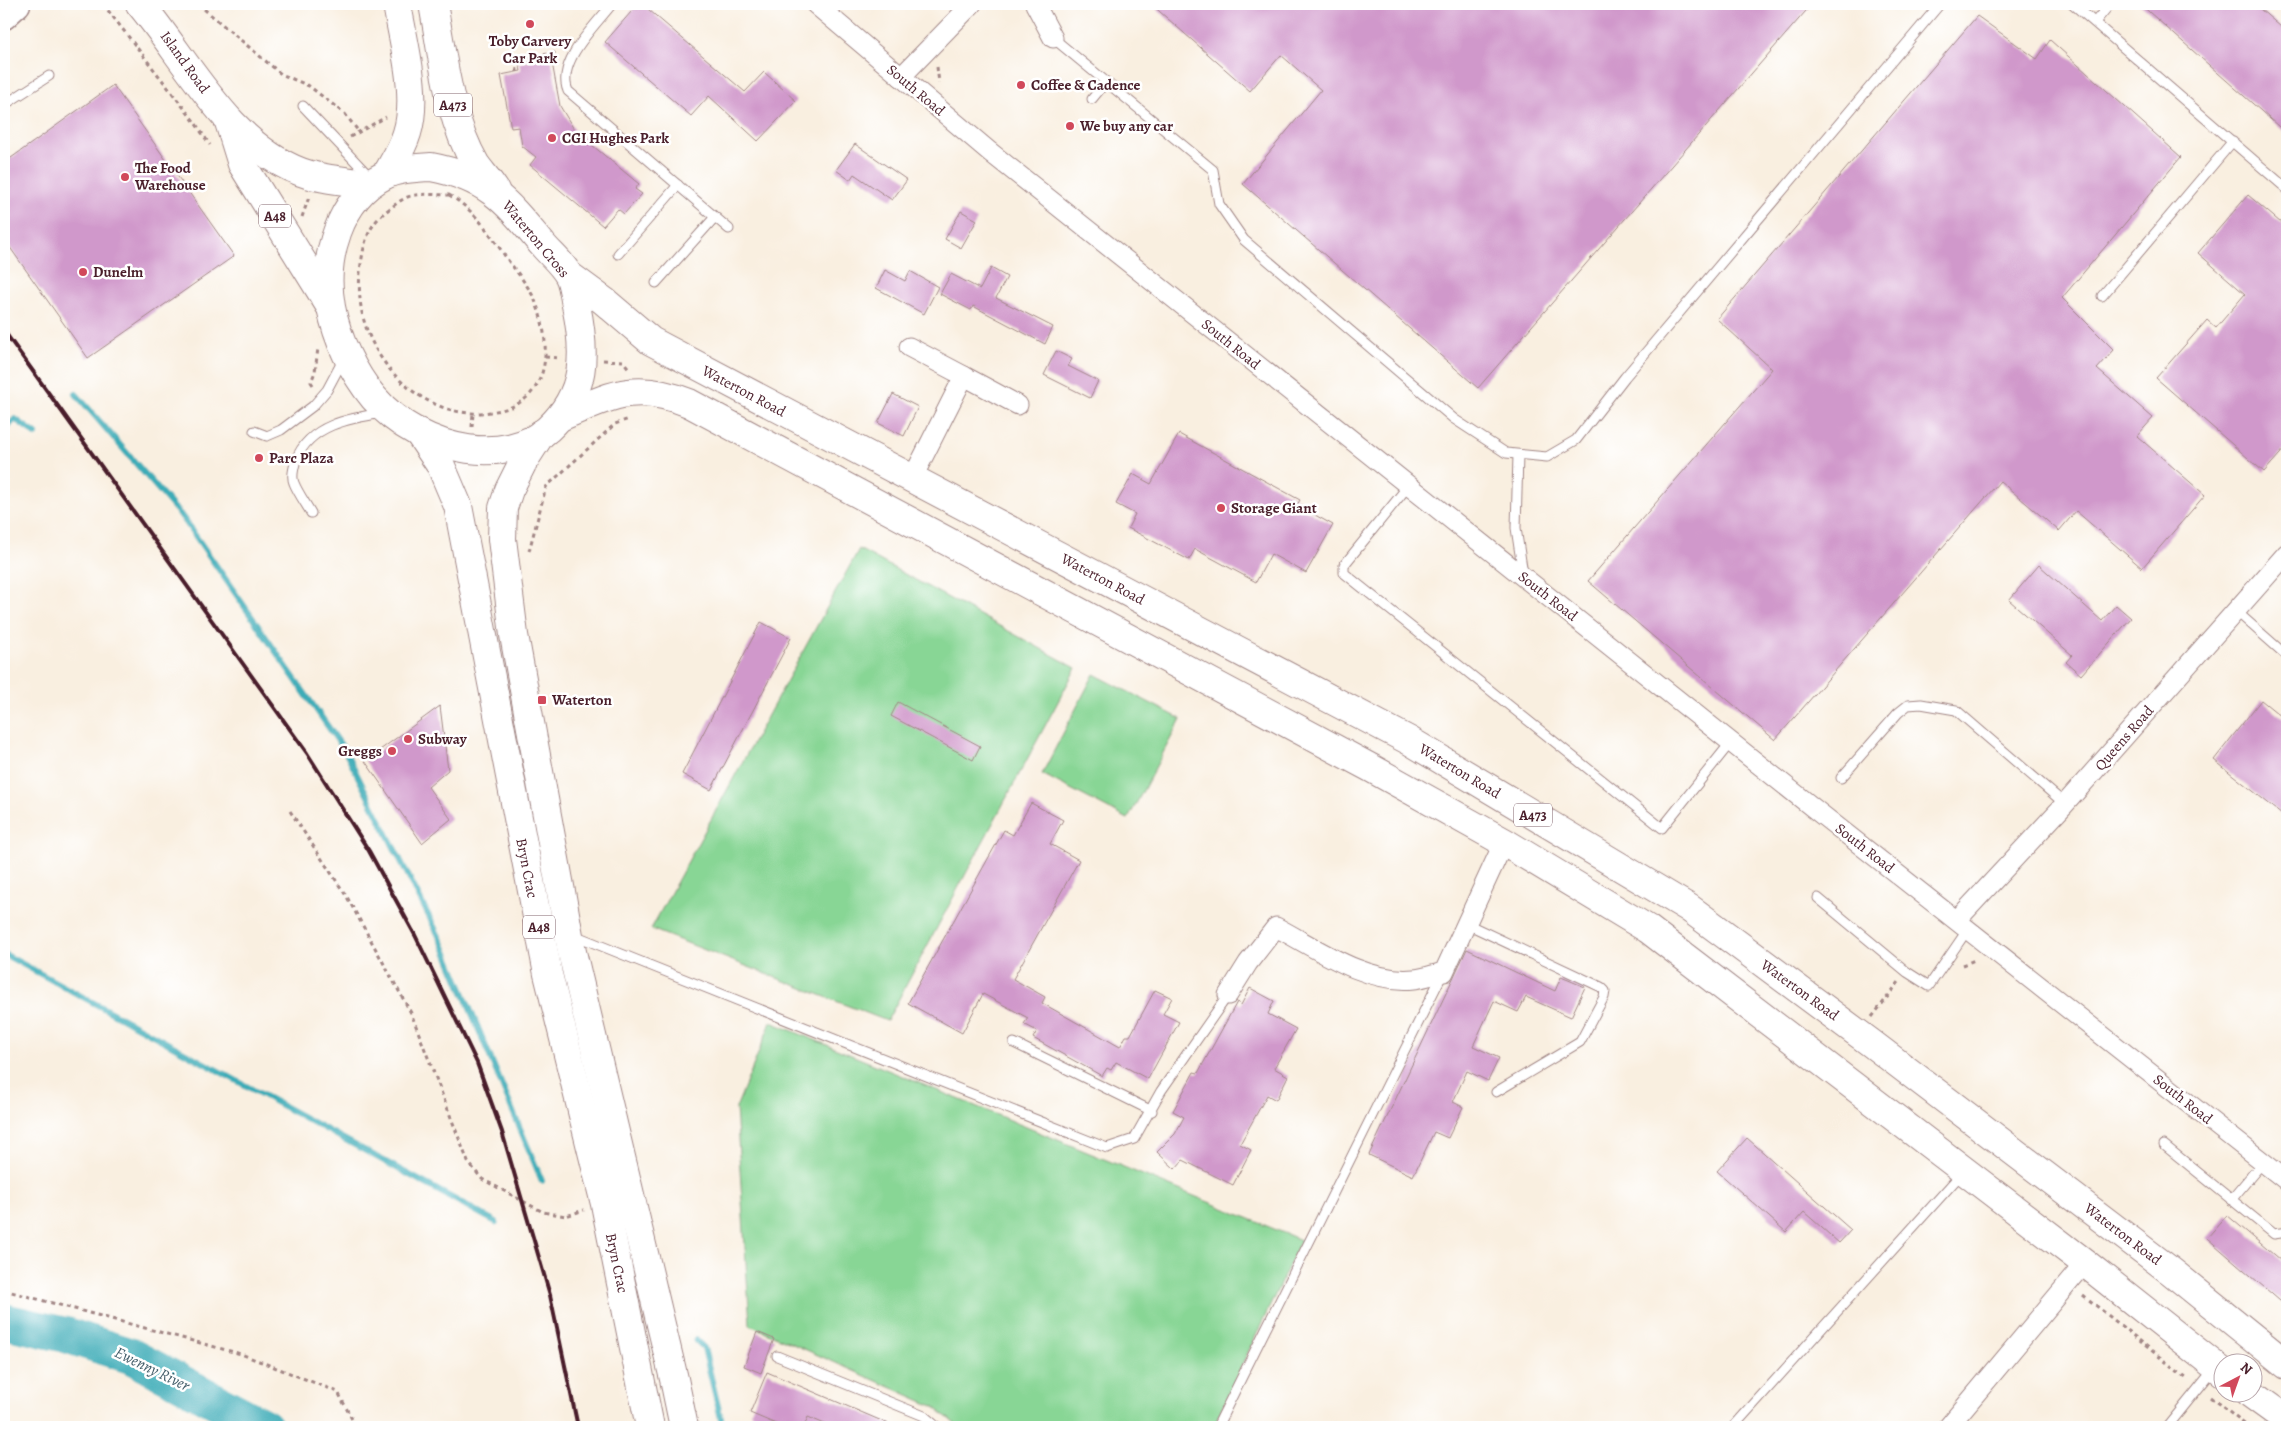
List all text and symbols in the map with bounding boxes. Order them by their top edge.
marker: Toby Carvery Car Park [524,18,536,30]
street label: Island Road [156,27,215,98]
place label: Toby Carvery Car Park [489,31,572,68]
street label: South Road [883,60,950,121]
place label: Coffee & Cadence [1031,75,1141,95]
marker: Coffee & Cadence [1015,79,1027,91]
road number: A473 [434,94,472,116]
place label: We buy any car [1079,116,1173,136]
marker: We buy any car [1064,120,1076,132]
place label: CGI Hughes Park [562,128,669,148]
marker: CGI Hughes Park [546,132,558,144]
place label: The Food Warehouse [134,158,206,195]
marker: The Food Warehouse [119,171,131,183]
street label: Waterton Cross [497,195,574,282]
road number: A48 [259,205,291,228]
place label: Dunelm [93,262,144,282]
marker: Dunelm [77,266,89,278]
street label: South Road [1197,314,1265,375]
street label: Waterton Road [698,360,790,422]
place label: Parc Plaza [269,448,334,468]
marker: Parc Plaza [253,452,265,464]
place label: Storage Giant [1231,498,1317,518]
marker: Storage Giant [1215,502,1227,514]
street label: Waterton Road [1057,548,1149,610]
street label: South Road [1514,566,1583,626]
place label: Waterton [551,690,612,710]
marker: Waterton [536,694,548,706]
street label: Queens Road [2090,700,2159,775]
place label: Subway [418,729,468,749]
marker: Subway [402,733,414,745]
street label: Waterton Road [1415,738,1505,804]
place label: Greggs [338,741,382,761]
marker: Greggs [386,745,398,757]
road number: A473 [1514,804,1552,826]
street label: South Road [1831,818,1900,878]
street label: Bryn Crac [511,836,543,900]
road number: A48 [523,916,555,939]
street label: Waterton Road [1756,954,1844,1026]
street label: South Road [2149,1069,2218,1129]
street label: Waterton Road [2079,1198,2167,1270]
street label: Bryn Crac [601,1231,633,1295]
water label: Ewenny River [111,1341,194,1397]
north arrow [2214,1354,2264,1404]
text: N [2236,1358,2256,1379]

